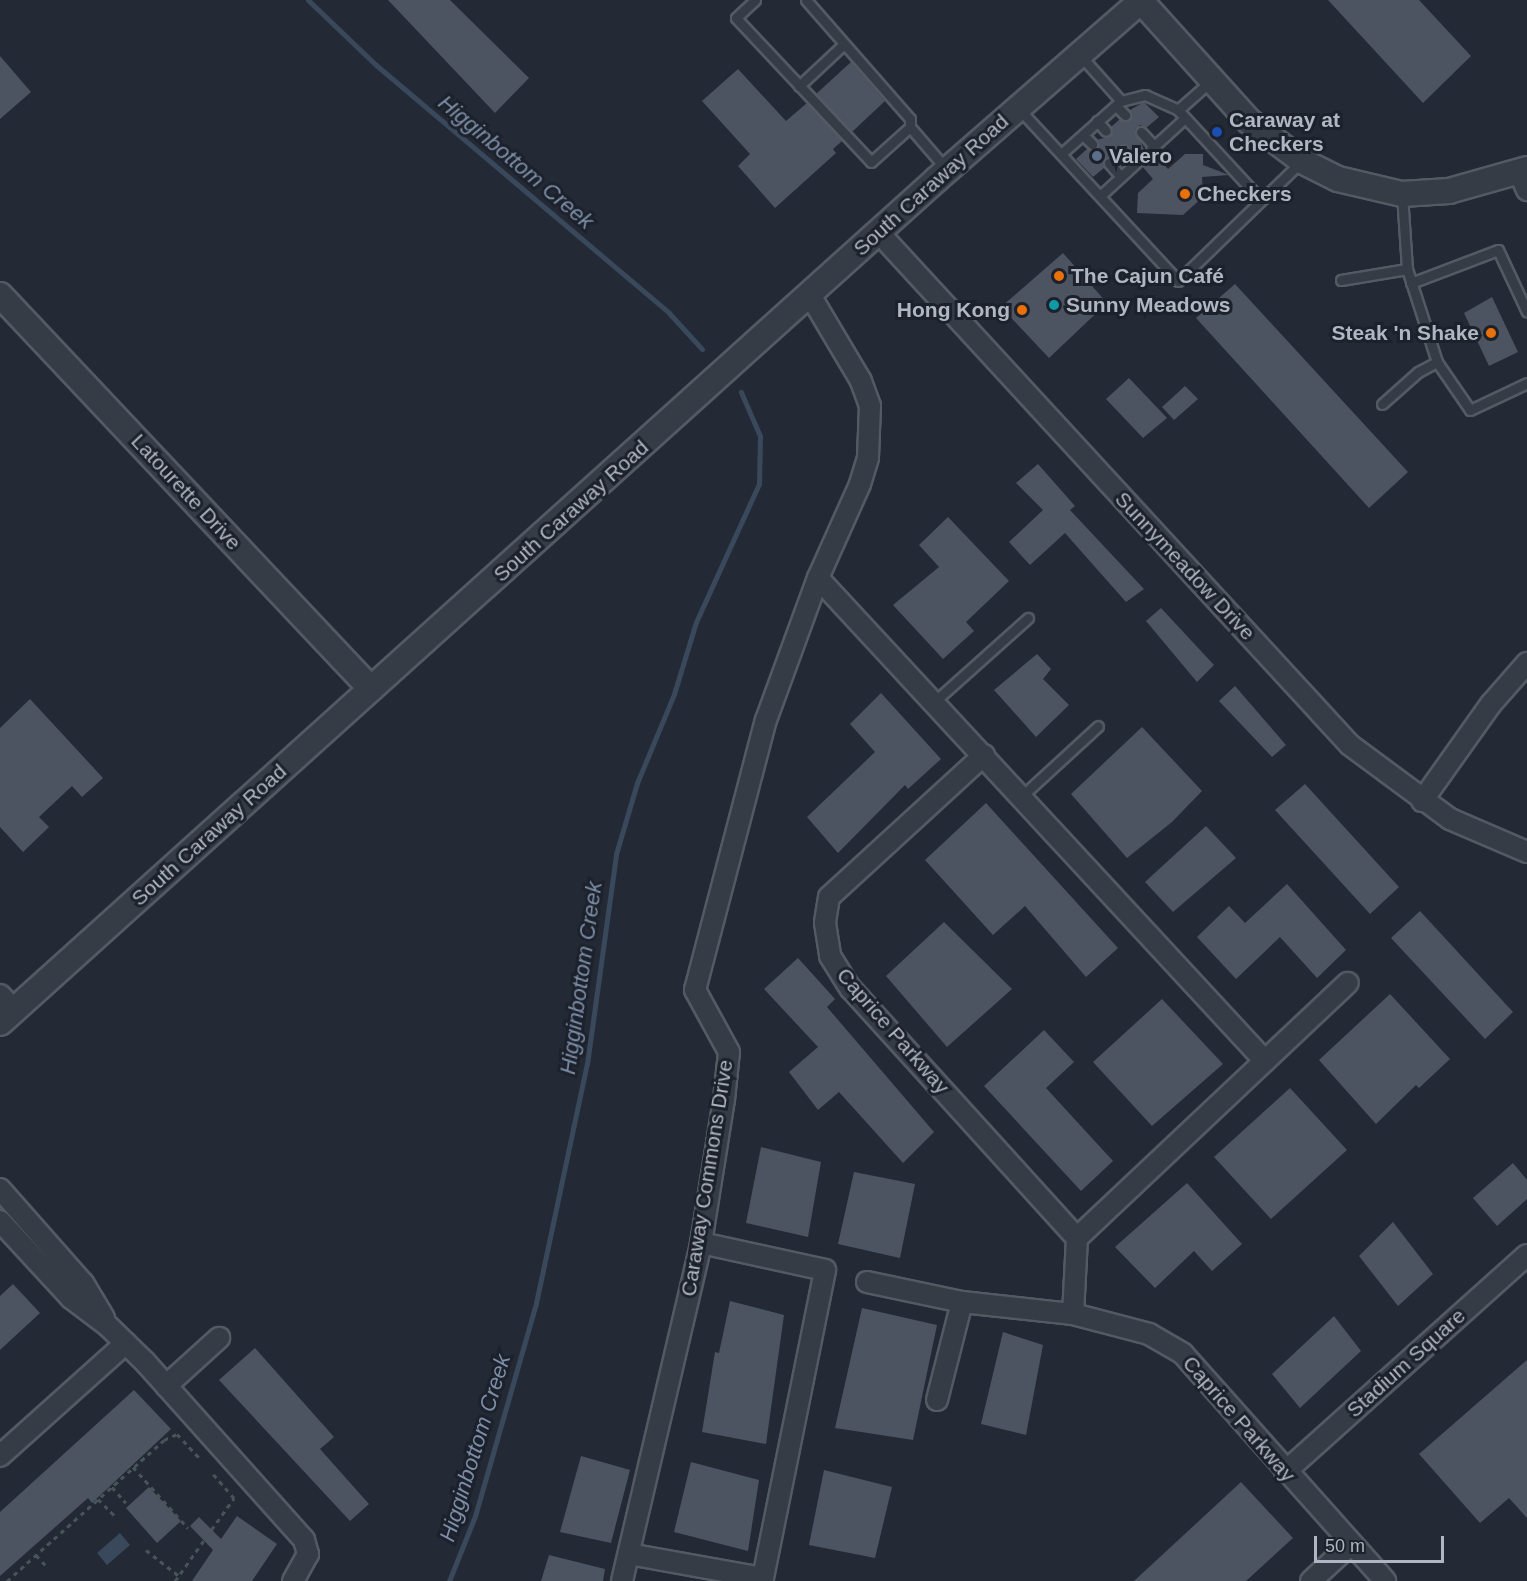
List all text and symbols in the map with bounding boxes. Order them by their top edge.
water label: Higginbottom Creek [433,89,599,235]
place label: Caraway at Checkers [1229,107,1340,157]
street label: South Caraway Road [848,109,1014,261]
marker: Caraway at Checkers [1210,125,1224,139]
place label: Valero [1109,143,1172,169]
marker: Valero [1090,149,1104,163]
place label: Checkers [1197,181,1292,207]
marker: Checkers [1178,187,1192,201]
place label: The Cajun Café [1071,263,1224,289]
marker: The Cajun Café [1052,269,1066,283]
place label: Sunny Meadows [1066,292,1231,318]
place label: Hong Kong [897,297,1010,323]
marker: Sunny Meadows [1047,298,1061,312]
marker: Hong Kong [1015,303,1029,317]
place label: Steak 'n Shake [1332,320,1479,346]
marker: Steak 'n Shake [1484,326,1498,340]
street label: Latourette Drive [126,429,246,555]
street label: South Caraway Road [488,435,654,587]
street label: Sunnymeadow Drive [1110,487,1260,645]
street label: South Caraway Road [126,759,292,911]
water label: Higginbottom Creek [554,880,608,1076]
street label: Caprice Parkway [831,963,955,1099]
street label: Caraway Commons Drive [676,1058,738,1298]
street label: Stadium Square [1342,1303,1470,1423]
water label: Higginbottom Creek [434,1351,516,1545]
street label: Caprice Parkway [1177,1351,1301,1487]
scale bar [1317,1524,1448,1562]
text: 50 m [1325,1536,1365,1556]

